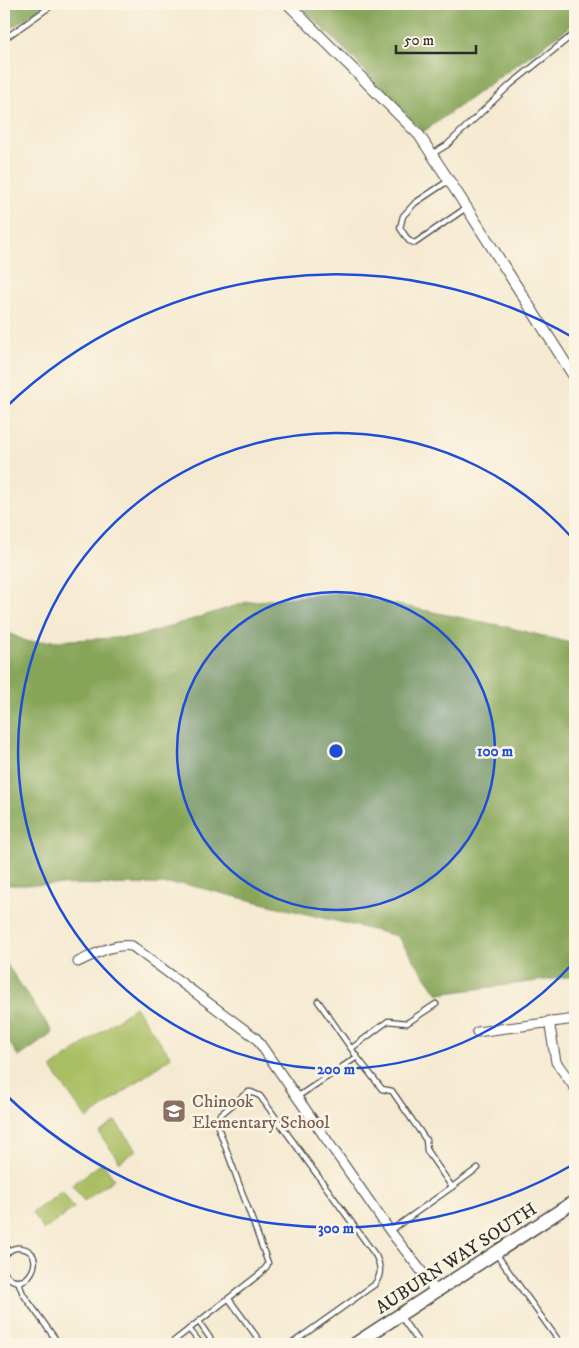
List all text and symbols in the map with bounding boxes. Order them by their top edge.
scale bar [396,22,476,54]
text: 50 m [404,31,434,50]
centre of rings [327,742,345,760]
text: 100 m [477,742,514,761]
text: 200 m [317,1060,356,1079]
place label: Chinook Elementary School [192,1091,330,1134]
school or university icon: Chinook Elementary School [161,1098,187,1124]
street label: AUBURN WAY SOUTH [372,1198,541,1319]
text: 300 m [318,1219,355,1238]

